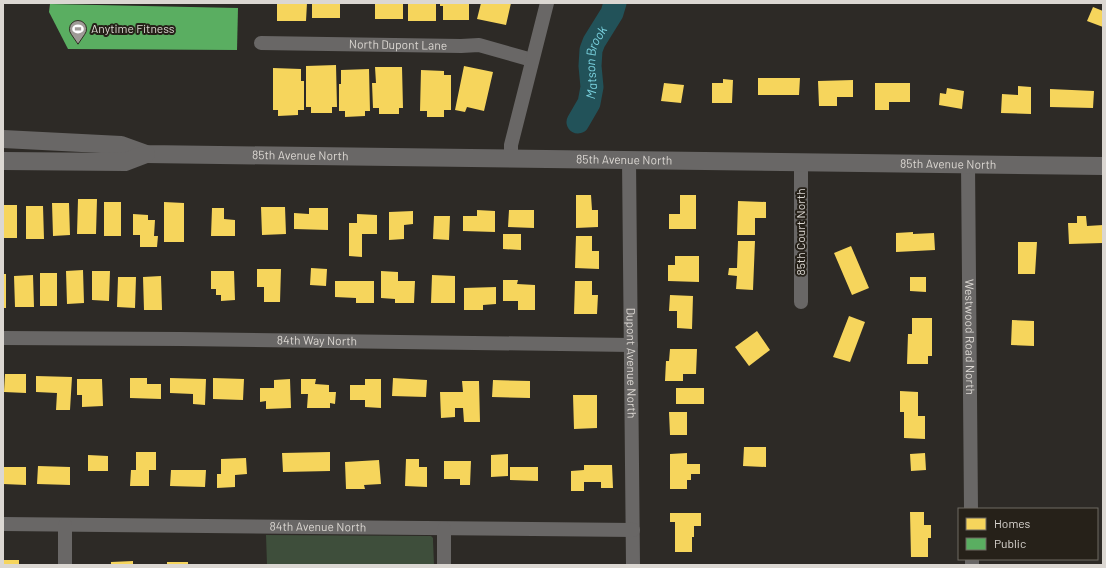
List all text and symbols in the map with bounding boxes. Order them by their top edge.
sports icon: Anytime Fitness [68,19,88,44]
place label: Anytime Fitness [91,21,175,35]
water label: Matson Brook [582,22,611,100]
street label: North Dupont Lane [349,36,447,52]
street label: 85th Avenue North [252,147,349,162]
street label: 85th Avenue North [576,151,673,167]
street label: 85th Avenue North [900,156,996,171]
street label: 85th Court North [793,188,807,276]
street label: Westwood Road North [963,279,978,395]
street label: Dupont Avenue North [624,308,640,418]
street label: 84th Way North [277,332,357,347]
legend [958,508,1098,560]
text: Homes [994,516,1031,530]
street label: 84th Avenue North [270,519,366,533]
text: Public [994,536,1026,550]

